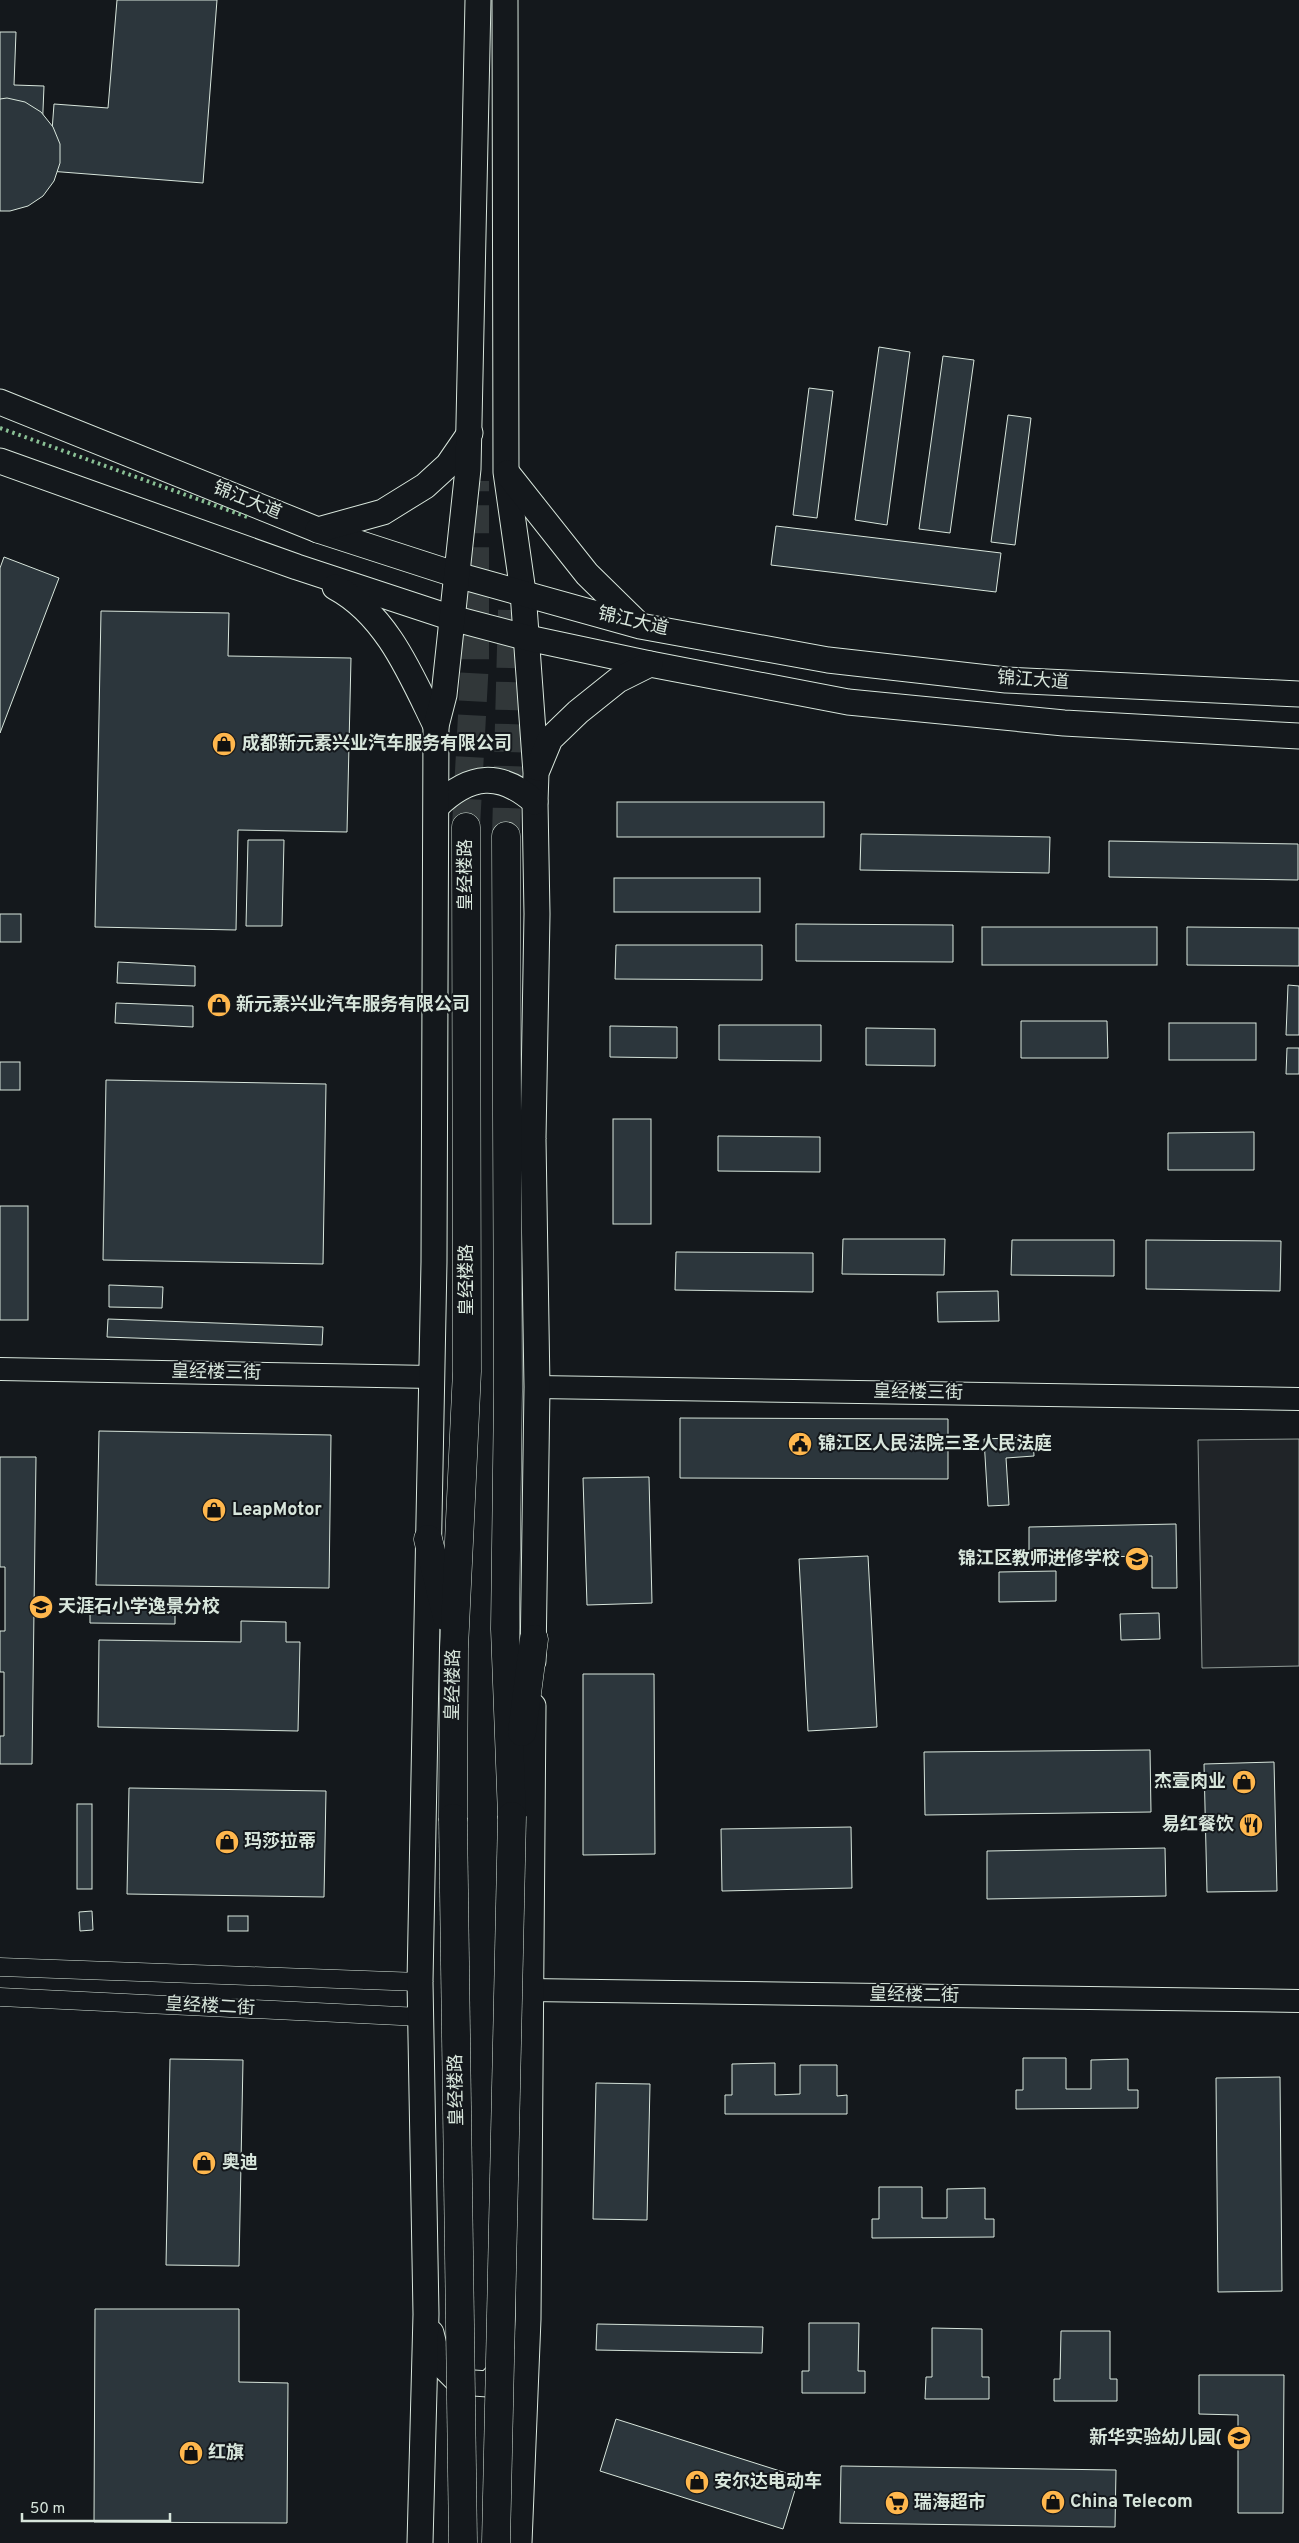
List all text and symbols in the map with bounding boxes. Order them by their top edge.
street label: 锦江大道 [209,477,285,525]
street label: 锦江大道 [595,603,671,641]
street label: 锦江大道 [996,667,1070,695]
shop icon: 成都新元素兴业汽车服务有限公司 [211,731,237,757]
place label: 成都新元素兴业汽车服务有限公司 [242,733,512,756]
street label: 皇经楼路 [455,839,478,911]
shop icon: 新元素兴业汽车服务有限公司 [206,992,232,1018]
place label: 新元素兴业汽车服务有限公司 [236,994,470,1017]
street label: 皇经楼路 [456,1244,479,1316]
street label: 皇经楼三街 [171,1361,261,1385]
street label: 皇经楼三街 [873,1381,963,1405]
public building icon: 锦江区人民法院三圣人民法庭 [787,1431,813,1457]
place label: 锦江区人民法院三圣人民法庭 [818,1433,1052,1456]
shop icon: LeapMotor [201,1497,227,1523]
place label: LeapMotor [232,1499,322,1522]
school or university icon: 锦江区教师进修学校 [1124,1546,1150,1572]
place label: 锦江区教师进修学校 [958,1548,1120,1571]
school or university icon: 天涯石小学逸景分校 [28,1594,54,1620]
place label: 天涯石小学逸景分校 [58,1596,220,1619]
street label: 皇经楼路 [442,1649,466,1721]
shop icon: 杰壹肉业 [1231,1769,1257,1795]
place label: 杰壹肉业 [1154,1771,1226,1794]
restaurant icon: 易红餐饮 [1238,1812,1264,1838]
place label: 易红餐饮 [1162,1814,1234,1837]
shop icon: 玛莎拉蒂 [214,1829,240,1855]
place label: 玛莎拉蒂 [244,1831,316,1854]
street label: 皇经楼二街 [869,1984,959,2008]
street label: 皇经楼二街 [164,1993,256,2021]
street label: 皇经楼路 [445,2054,469,2126]
shop icon: 奥迪 [191,2150,217,2176]
place label: 奥迪 [222,2152,258,2175]
school or university icon: 新华实验幼儿园( [1226,2425,1252,2451]
place label: 新华实验幼儿园( [1089,2427,1222,2450]
shop icon: 红旗 [178,2440,204,2466]
place label: 红旗 [208,2442,244,2465]
shop icon: 安尔达电动车 [684,2469,710,2495]
place label: 安尔达电动车 [714,2471,822,2494]
shop icon: China Telecom [1040,2489,1066,2515]
scale bar [22,2490,170,2522]
supermarket icon: 瑞海超市 [884,2490,910,2516]
place label: China Telecom [1070,2491,1193,2514]
place label: 瑞海超市 [914,2492,986,2515]
text: 50 m [30,2500,65,2519]

